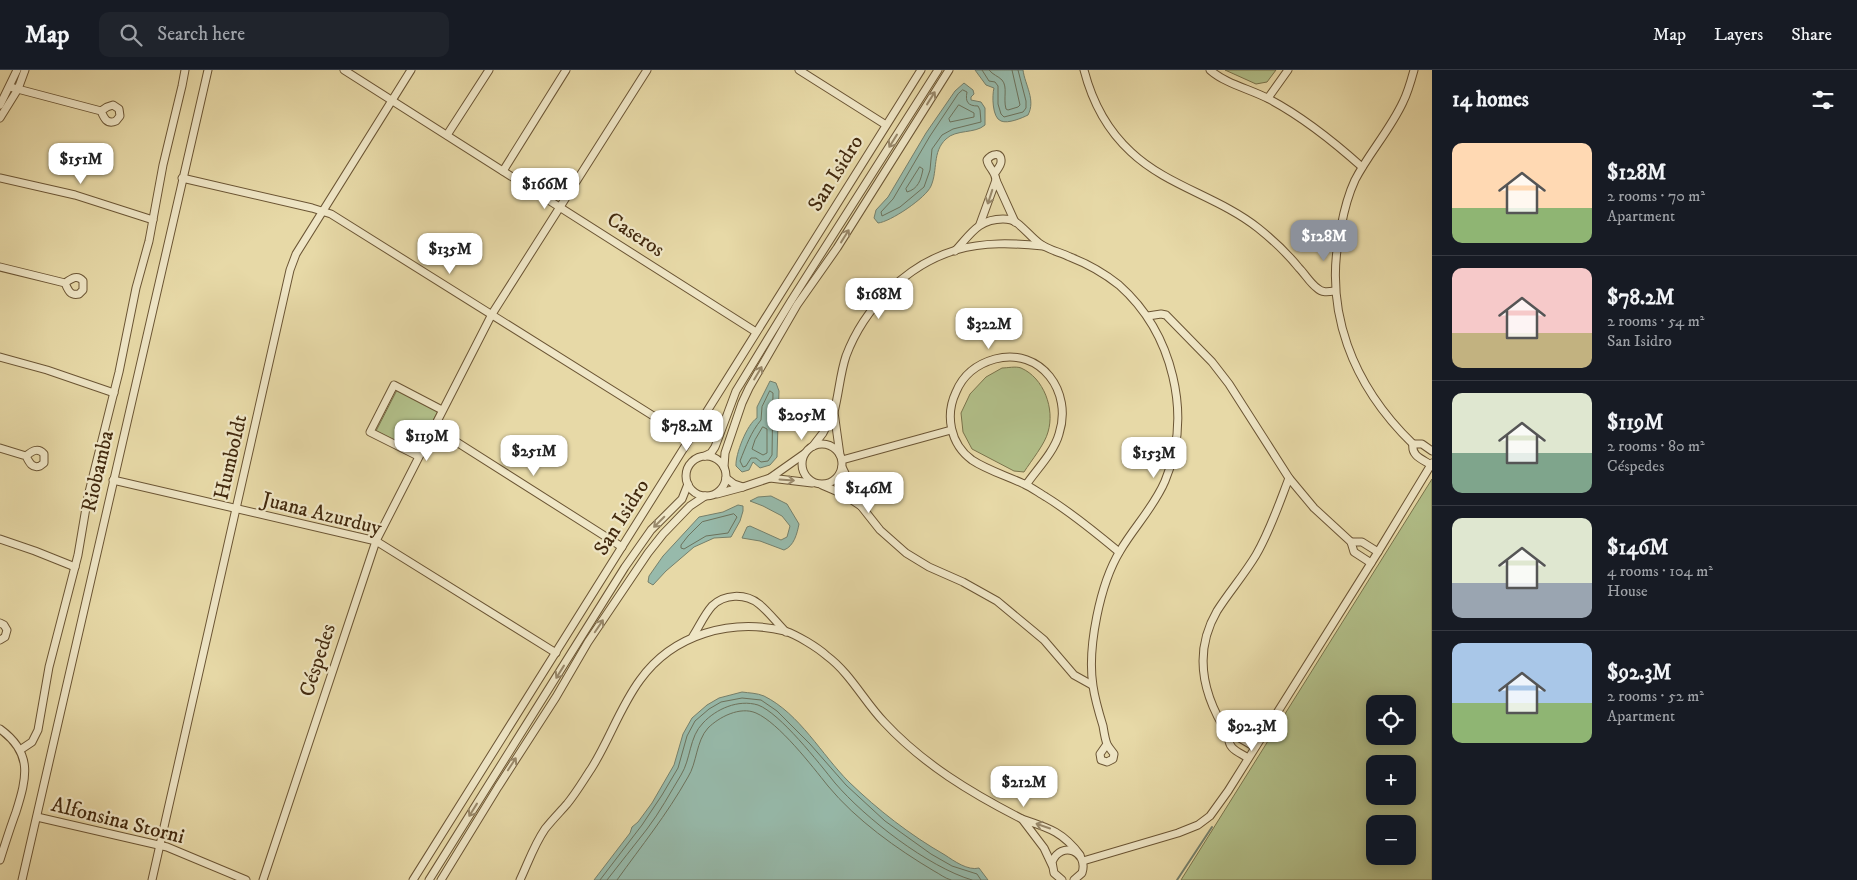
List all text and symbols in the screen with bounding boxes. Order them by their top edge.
search box [99,12,449,57]
text: Map [25,20,69,50]
icon: search [117,21,145,49]
text: Search here [157,23,245,46]
text: Map [1653,24,1686,46]
text: Layers [1714,24,1763,46]
text: Share [1791,24,1832,46]
icon: filters [1809,86,1837,114]
text: 14 homes [1452,87,1529,113]
one-way arrow [927,92,937,106]
street label: San Isidro [802,131,869,216]
one-way arrow [887,133,897,147]
pin: $151M [46,142,116,185]
text: $151M [60,149,102,169]
text: $128M [1607,160,1666,186]
icon: home [1492,163,1552,223]
pin: $166M [510,168,580,210]
text: $166M [522,174,568,194]
text: 2 rooms · 70 m² [1607,186,1705,206]
one-way arrow [985,188,994,204]
text: Apartment [1607,206,1675,226]
street label: Caseros [602,207,669,263]
pin: $128M [1289,220,1359,262]
text: $128M [1301,226,1347,246]
one-way arrow [840,229,850,243]
pin: $135M [415,232,485,275]
text: $135M [428,239,472,259]
pin: $168M [844,278,914,320]
text: $168M [856,284,902,304]
text: $78.2M [1607,285,1675,311]
icon: home [1492,288,1552,348]
pin: $322M [954,308,1024,350]
text: 2 rooms · 54 m² [1607,311,1704,331]
text: $322M [966,314,1012,334]
text: San Isidro [1607,331,1672,351]
one-way arrow [754,367,764,381]
pin: $205M [767,398,837,441]
text: $205M [778,405,826,425]
pin: $78.2M [646,410,728,452]
text: $119M [1607,410,1664,436]
street label: Humboldt [209,412,253,502]
icon: home [1492,413,1552,473]
text: $78.2M [661,416,713,436]
pin: $119M [392,420,462,462]
text: $119M [405,426,449,446]
street label: Riobamba [76,428,120,514]
pin: $251M [499,434,569,477]
pin: $153M [1119,436,1189,479]
text: 2 rooms · 80 m² [1607,436,1705,456]
text: $251M [512,441,556,461]
text: $153M [1132,443,1176,463]
text: Céspedes [1607,456,1664,476]
pin: $146M [834,472,904,514]
street label: San Isidro [588,475,655,560]
one-way arrow [779,475,795,484]
text: $146M [846,478,892,498]
street label: Juana Azurduy [257,486,385,542]
one-way arrow [653,516,665,528]
text: $146M [1607,535,1668,561]
icon: home [1492,538,1552,598]
text: 4 rooms · 104 m² [1607,561,1713,581]
text: House [1607,581,1648,601]
one-way arrow [594,620,604,634]
street label: Céspedes [294,621,342,700]
text: $92.3M [1607,660,1672,686]
icon: home [1492,663,1552,723]
one-way arrow [554,665,564,679]
text: 2 rooms · 52 m² [1607,686,1704,706]
map controls [1366,695,1416,865]
button: locate [1366,695,1416,745]
text: Apartment [1607,706,1675,726]
pin: $92.3M [1211,710,1293,752]
text: $92.3M [1227,716,1277,736]
button: + [1366,755,1416,805]
one-way arrow [507,757,518,771]
pin: $212M [989,766,1059,808]
text: $212M [1002,772,1046,792]
street label: Alfonsina Storni [48,792,187,850]
one-way arrow [468,803,479,817]
button: − [1366,815,1416,865]
one-way arrow [1036,821,1051,830]

